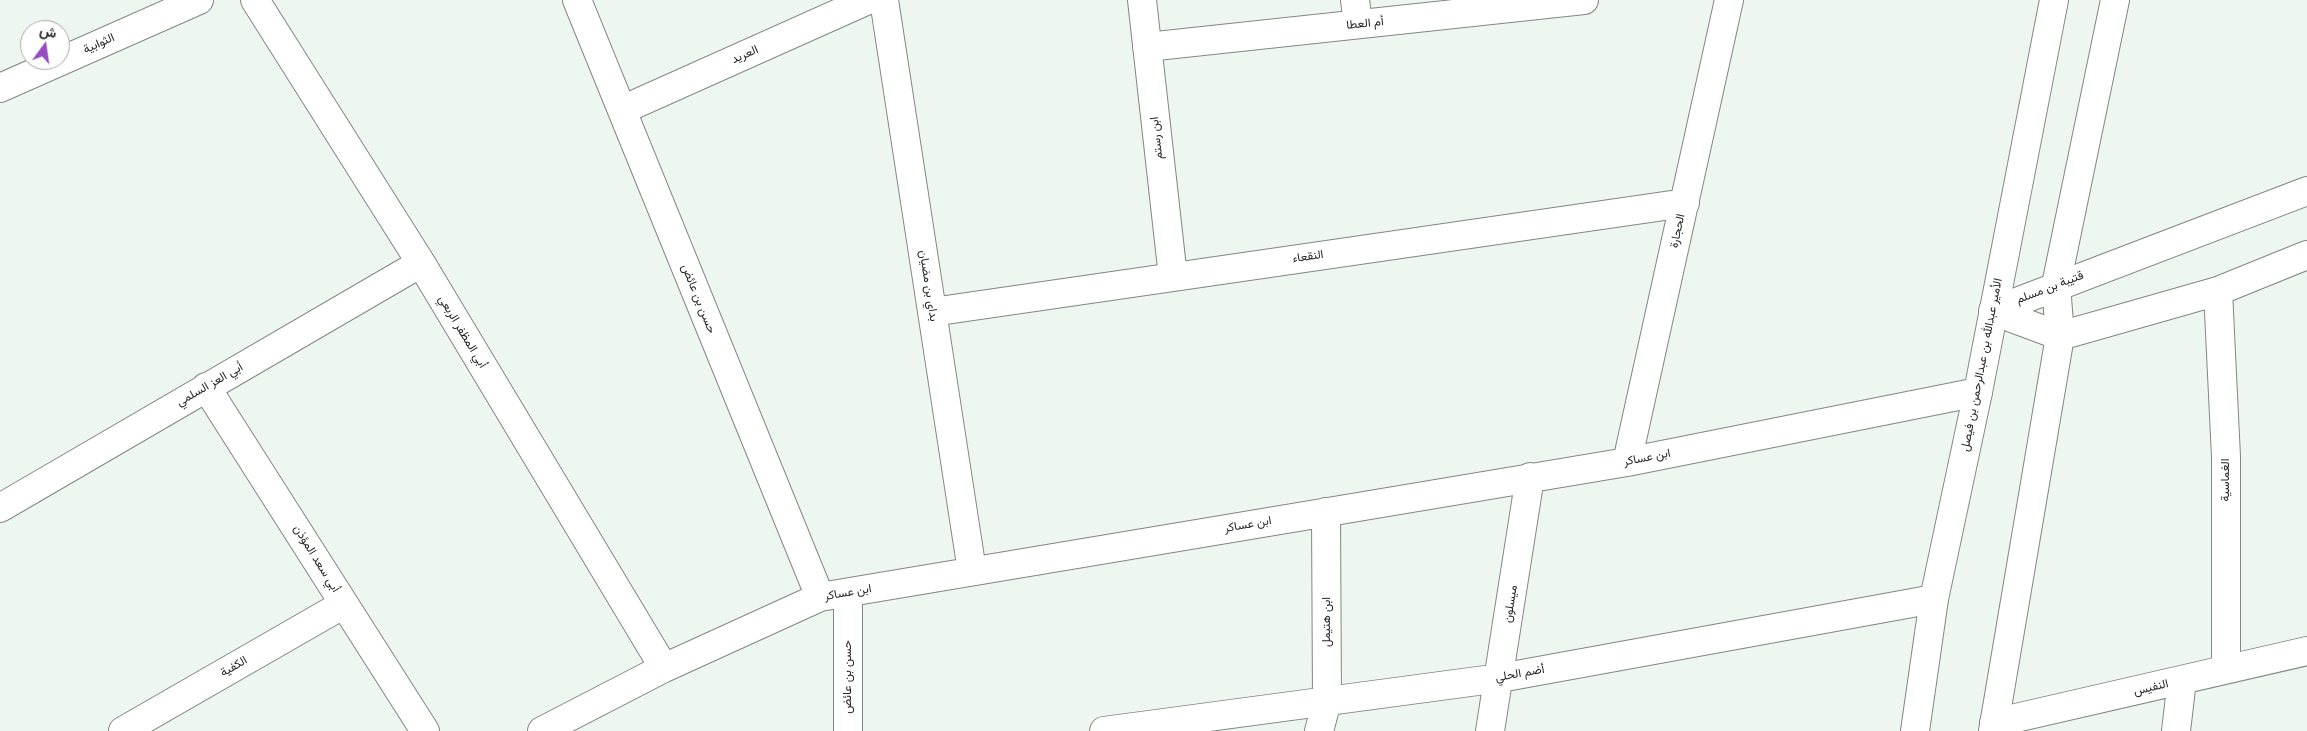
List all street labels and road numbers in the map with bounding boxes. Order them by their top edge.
street label: أم العطا [1346,15,1384,33]
street label: الثوابية [81,31,117,57]
street label: العريد [729,43,761,67]
street label: ابن رستم [1148,116,1166,160]
street label: الحجارة [1667,213,1689,249]
street label: النقعاء [1292,248,1324,266]
street label: بداي بن مضيان [915,249,941,323]
street label: حسن بن عائض [678,262,718,336]
street label: قتيبة بن مسلم [2014,269,2086,307]
street label: الأمير عبدالله بن عبدالرحمن بن فيصل [1958,277,2006,453]
street label: أبي المظفر الربعي [435,293,489,371]
street label: أبي العز السلمي [174,360,246,410]
street label: ابن عساكر [1622,446,1672,470]
street label: الغماسية [2219,458,2233,502]
street label: ابن عساكر [1223,514,1273,536]
street label: أبي سعد المؤذن [290,523,342,595]
street label: ابن عساكر [823,582,873,604]
street label: ميسلون [1501,584,1521,624]
street label: ابن هتيمل [1320,597,1334,647]
street label: حسن بن عائض [841,640,855,714]
street label: الكفية [218,654,250,680]
street label: أضم الحلي [1494,663,1546,685]
street label: النفيس [2132,677,2170,699]

